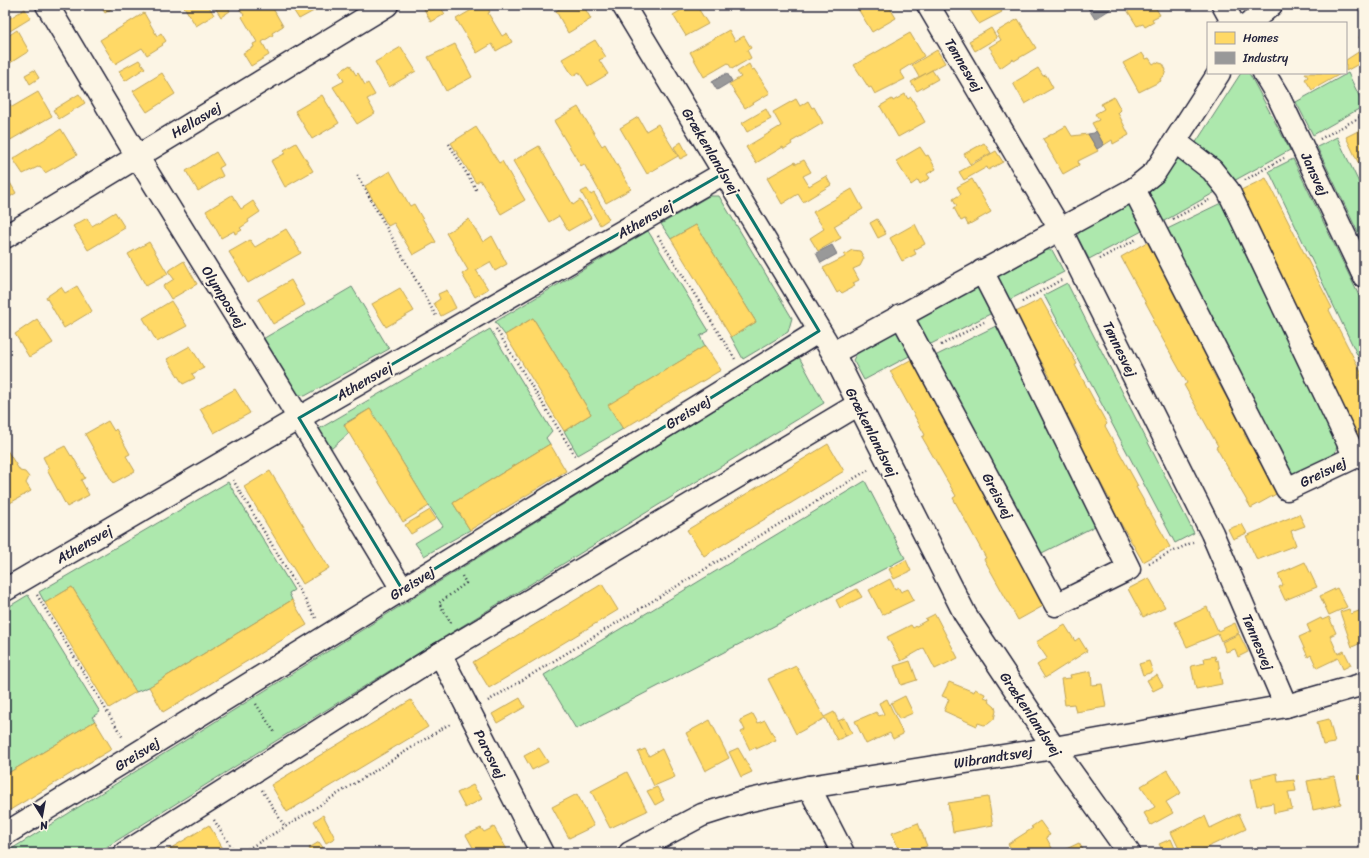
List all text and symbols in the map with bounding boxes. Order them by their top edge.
legend [1207,22,1347,74]
text: Homes [1243,27,1279,49]
street label: Tønnesvej [937,33,990,98]
text: Industry [1242,47,1289,69]
street label: Hellasvej [166,95,227,145]
street label: Grækenlandsvej [675,103,747,200]
street label: Jansvej [1293,147,1336,201]
street label: Athensvej [611,193,679,246]
street label: Olymposvej [194,261,253,334]
street label: Tønnesvej [1095,317,1144,382]
street label: Athensvej [330,355,398,408]
street label: Grækenlandsvej [838,383,905,482]
street label: Greisvej [661,388,716,436]
street label: Greisvej [1295,450,1351,495]
street label: Greisvej [975,468,1020,524]
street label: Athensvej [50,518,118,571]
street label: Greisvej [385,559,440,607]
street label: Tønnesvej [1234,610,1281,675]
street label: Grækenlandsvej [993,667,1069,763]
street label: Parosvej [466,725,513,784]
street label: Greisvej [110,730,165,778]
street label: Wibrandtsvej [952,739,1035,776]
north arrow [22,796,62,836]
text: N [38,815,50,835]

